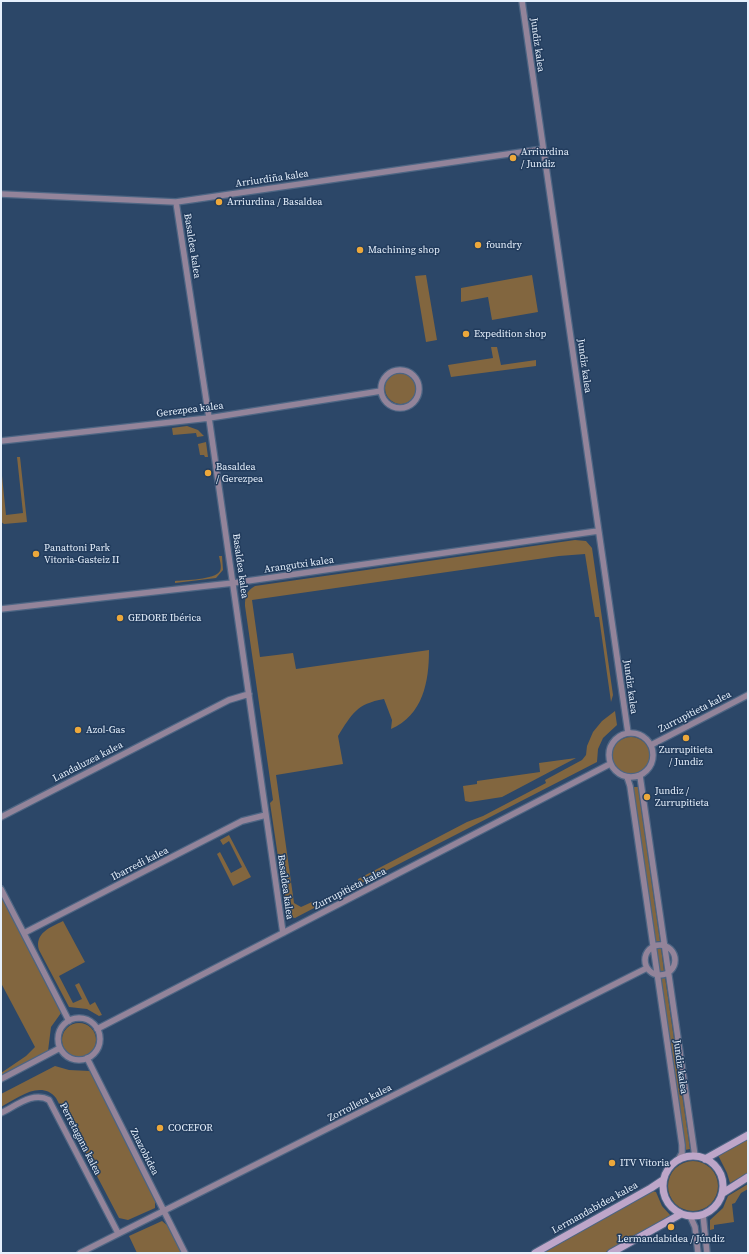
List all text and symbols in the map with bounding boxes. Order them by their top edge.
street label: Jundiz kalea [527,17,547,73]
place label: Arriurdina / Jundiz [521,146,569,170]
marker: Arriurdina / Jundiz [508,153,518,163]
street label: Arriurdiña kalea [235,168,309,190]
place label: Arriurdina / Basaldea [227,196,322,208]
marker: Arriurdina / Basaldea [214,197,224,207]
street label: Basaldea kalea [181,213,203,279]
place label: foundry [486,239,522,251]
marker: foundry [473,240,483,250]
place label: Machining shop [368,244,440,256]
marker: Machining shop [355,245,365,255]
place label: Expedition shop [474,328,546,340]
marker: Expedition shop [461,329,471,339]
street label: Jundiz kalea [574,338,594,394]
street label: Gerezpea kalea [156,400,224,420]
place label: Basaldea / Gerezpea [216,461,263,484]
marker: Basaldea / Gerezpea [203,468,213,478]
street label: Basaldea kalea [229,533,251,599]
place label: Panattoni Park Vitoria-Gasteiz II [44,542,119,566]
marker: Panattoni Park Vitoria-Gasteiz II [31,549,41,559]
street label: Arangutxi kalea [263,554,335,576]
place label: GEDORE Ibérica [128,612,201,624]
marker: GEDORE Ibérica [115,613,125,623]
street label: Jundiz kalea [620,659,640,715]
street label: Zurrupitieta kalea [657,689,733,735]
place label: Azol-Gas [86,724,125,736]
marker: Azol-Gas [73,725,83,735]
marker: Zurrupitieta / Jundiz [681,733,691,743]
street label: Landaluzea kalea [51,739,125,785]
place label: Zurrupitieta / Jundiz [659,744,713,768]
place label: Jundiz / Zurrupitieta [655,785,709,808]
marker: Jundiz / Zurrupitieta [642,792,652,802]
street label: Ibarredi kalea [109,844,171,884]
street label: Basaldea kalea [274,854,296,920]
street label: Zurrupitieta kalea [312,866,388,912]
street label: Jundiz kalea [670,1039,690,1095]
street label: Zorrolleta kalea [326,1082,394,1124]
street label: Perretagana kalea [57,1101,103,1177]
place label: COCEFOR [168,1122,213,1134]
marker: COCEFOR [155,1123,165,1133]
street label: Zuazobidea [127,1127,161,1177]
place label: ITV Vitoria [620,1157,669,1169]
marker: ITV Vitoria [607,1158,617,1168]
street label: Lermandabidea kalea [550,1179,640,1237]
marker: Lermandabidea / Júndiz [666,1222,676,1232]
place label: Lermandabidea / Júndiz [617,1233,725,1245]

